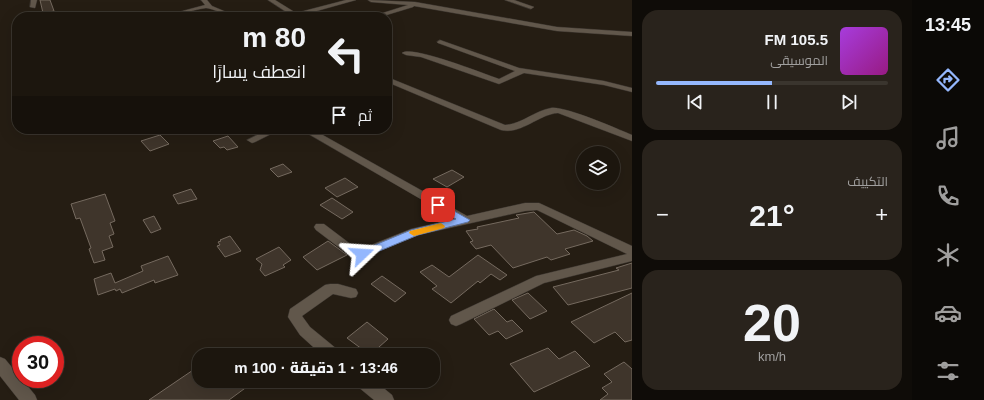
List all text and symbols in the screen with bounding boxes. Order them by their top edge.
text: 13:45 [925,15,971,35]
text: 80 m [242,22,306,53]
icon: left [320,28,372,80]
text: 105.5 FM [765,31,828,48]
text: الموسيقى [770,53,828,68]
text: انعطف يسارًا [212,62,306,82]
icon: directions [934,66,962,94]
icon: previous [684,91,706,113]
icon: pause [761,91,783,113]
icon: next [838,91,860,113]
icon: arrive [328,104,350,126]
text: ثم [358,107,372,124]
icon: music [934,124,962,152]
map controls [576,146,620,190]
button: layers [576,146,620,190]
text: التكييف [847,174,888,189]
icon: phone [934,182,962,210]
pin [421,188,455,222]
icon: arrive [427,194,449,216]
text: 21° [749,199,795,232]
text: − [656,202,669,227]
text: + [875,202,888,227]
position arrow [341,233,383,275]
icon: climate [934,241,962,269]
text: 20 [743,294,801,352]
icon: car [934,299,962,327]
speed limit sign: 30 [12,336,64,388]
text: km/h [758,349,786,364]
icon: filters [934,357,962,385]
text: 13:46 · 1 دقيقة · 100 m [234,359,398,376]

